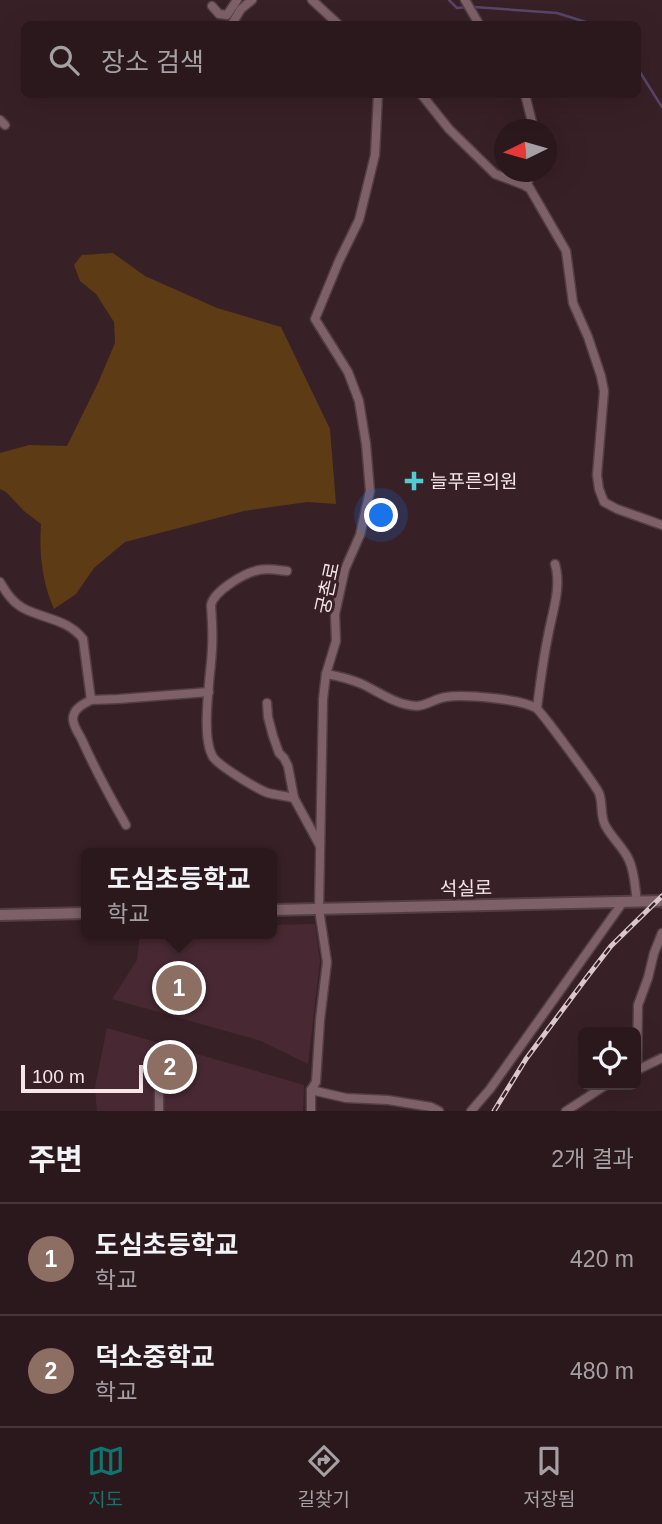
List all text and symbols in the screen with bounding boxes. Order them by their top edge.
search box [21,21,641,98]
icon: search [45,41,83,79]
text: 장소 검색 [101,47,204,77]
north arrow [494,119,557,182]
marker: 늘푸른의원 [404,471,424,491]
place label: 늘푸른의원 [430,471,517,492]
your location [364,498,398,532]
street label: 궁촌로 [312,560,343,616]
popup [81,848,277,939]
text: 도심초등학교 [107,864,251,894]
street label: 석실로 [440,878,492,899]
text: 학교 [107,901,150,927]
pin: 1 [156,962,202,1014]
map controls [578,1027,641,1090]
button: locate [578,1027,641,1090]
pin: 2 [147,1041,193,1093]
scale bar [21,1062,144,1094]
text: 100 m [32,1066,85,1087]
text: 주변 [28,1143,83,1176]
text: 2개 결과 [551,1146,634,1172]
text: 도심초등학교 [95,1230,239,1260]
text: 1 [45,1246,57,1272]
text: 420 m [570,1246,634,1272]
text: 학교 [95,1267,137,1293]
text: 덕소중학교 [95,1342,215,1372]
text: 2 [45,1358,57,1384]
text: 480 m [570,1358,634,1384]
text: 학교 [95,1379,137,1405]
tab: 지도 [87,1442,125,1511]
tab: 길찾기 [298,1442,350,1511]
tab: 저장됨 [523,1442,575,1511]

